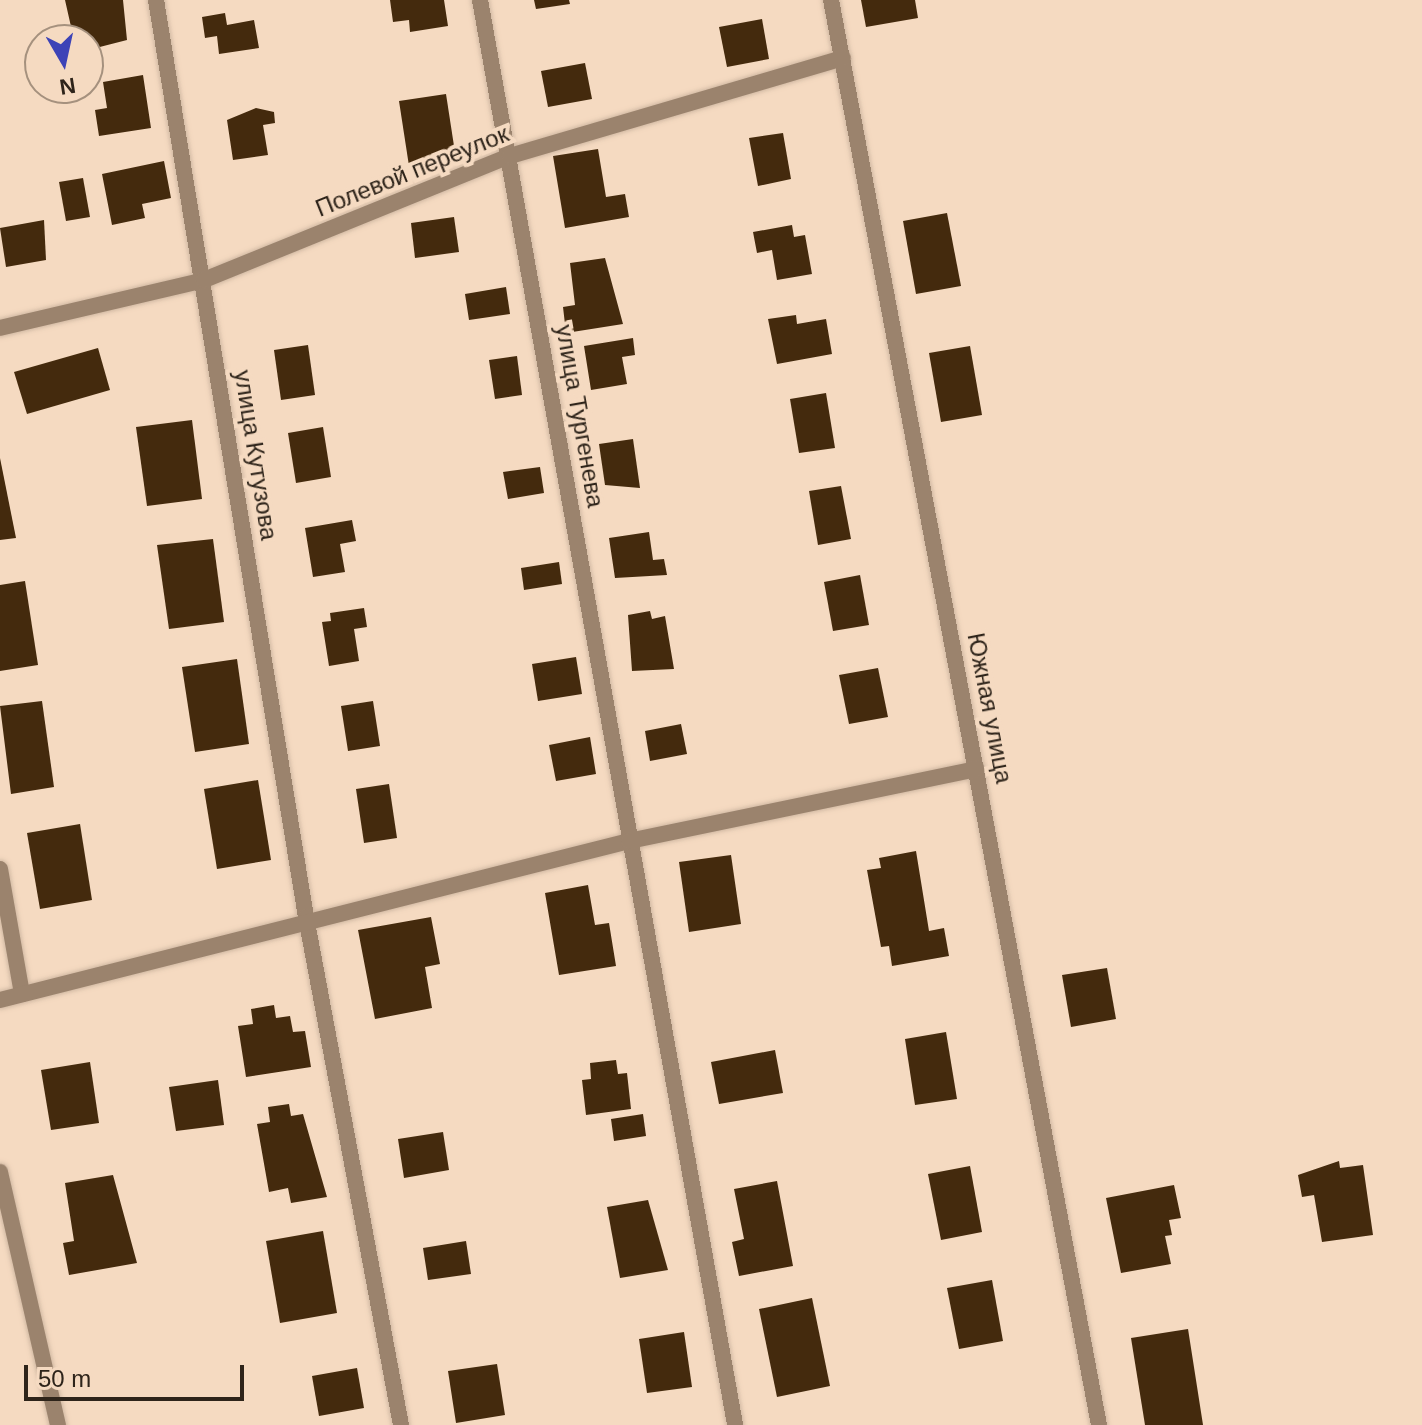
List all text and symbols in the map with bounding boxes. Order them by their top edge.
north arrow [24,24,104,104]
text: N [58,73,77,100]
street label: Полевой переулок [311,119,513,223]
street label: улица Тургенева [550,322,610,510]
street label: улица Кутузова [228,368,284,542]
street label: Южная улица [961,630,1019,786]
scale bar [28,1349,248,1399]
text: 50 m [38,1365,91,1392]

